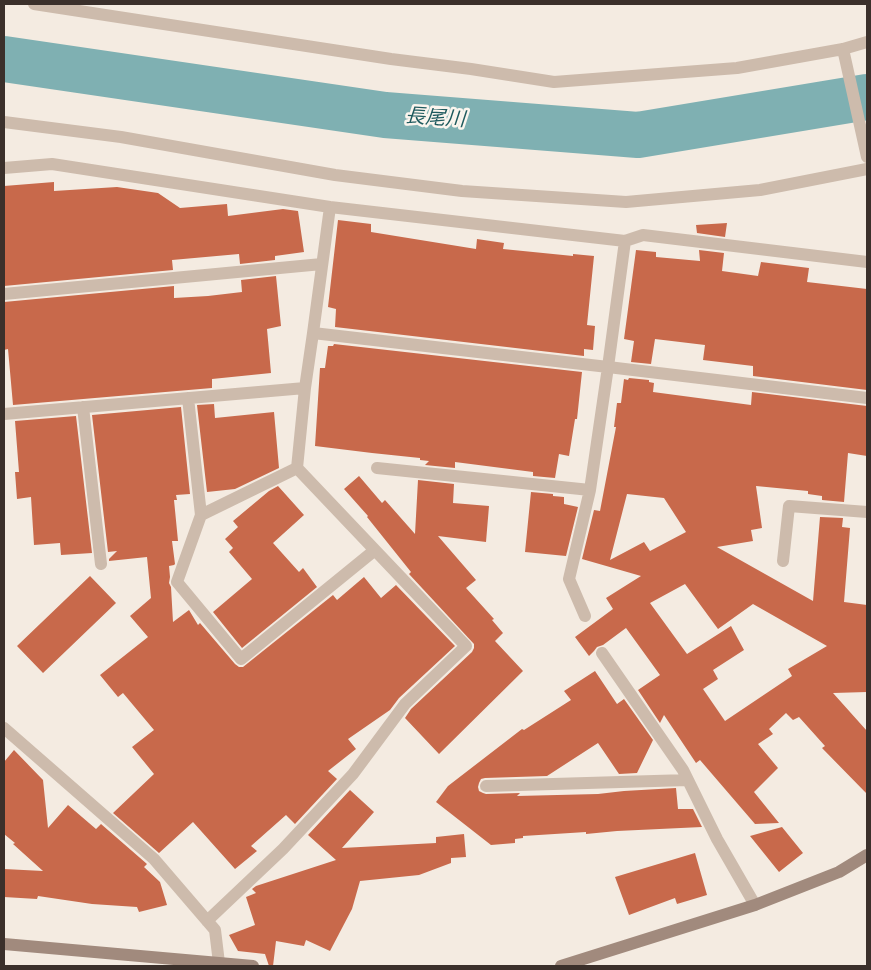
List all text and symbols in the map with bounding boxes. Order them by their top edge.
water label: 長尾川 [404,105,466,133]

